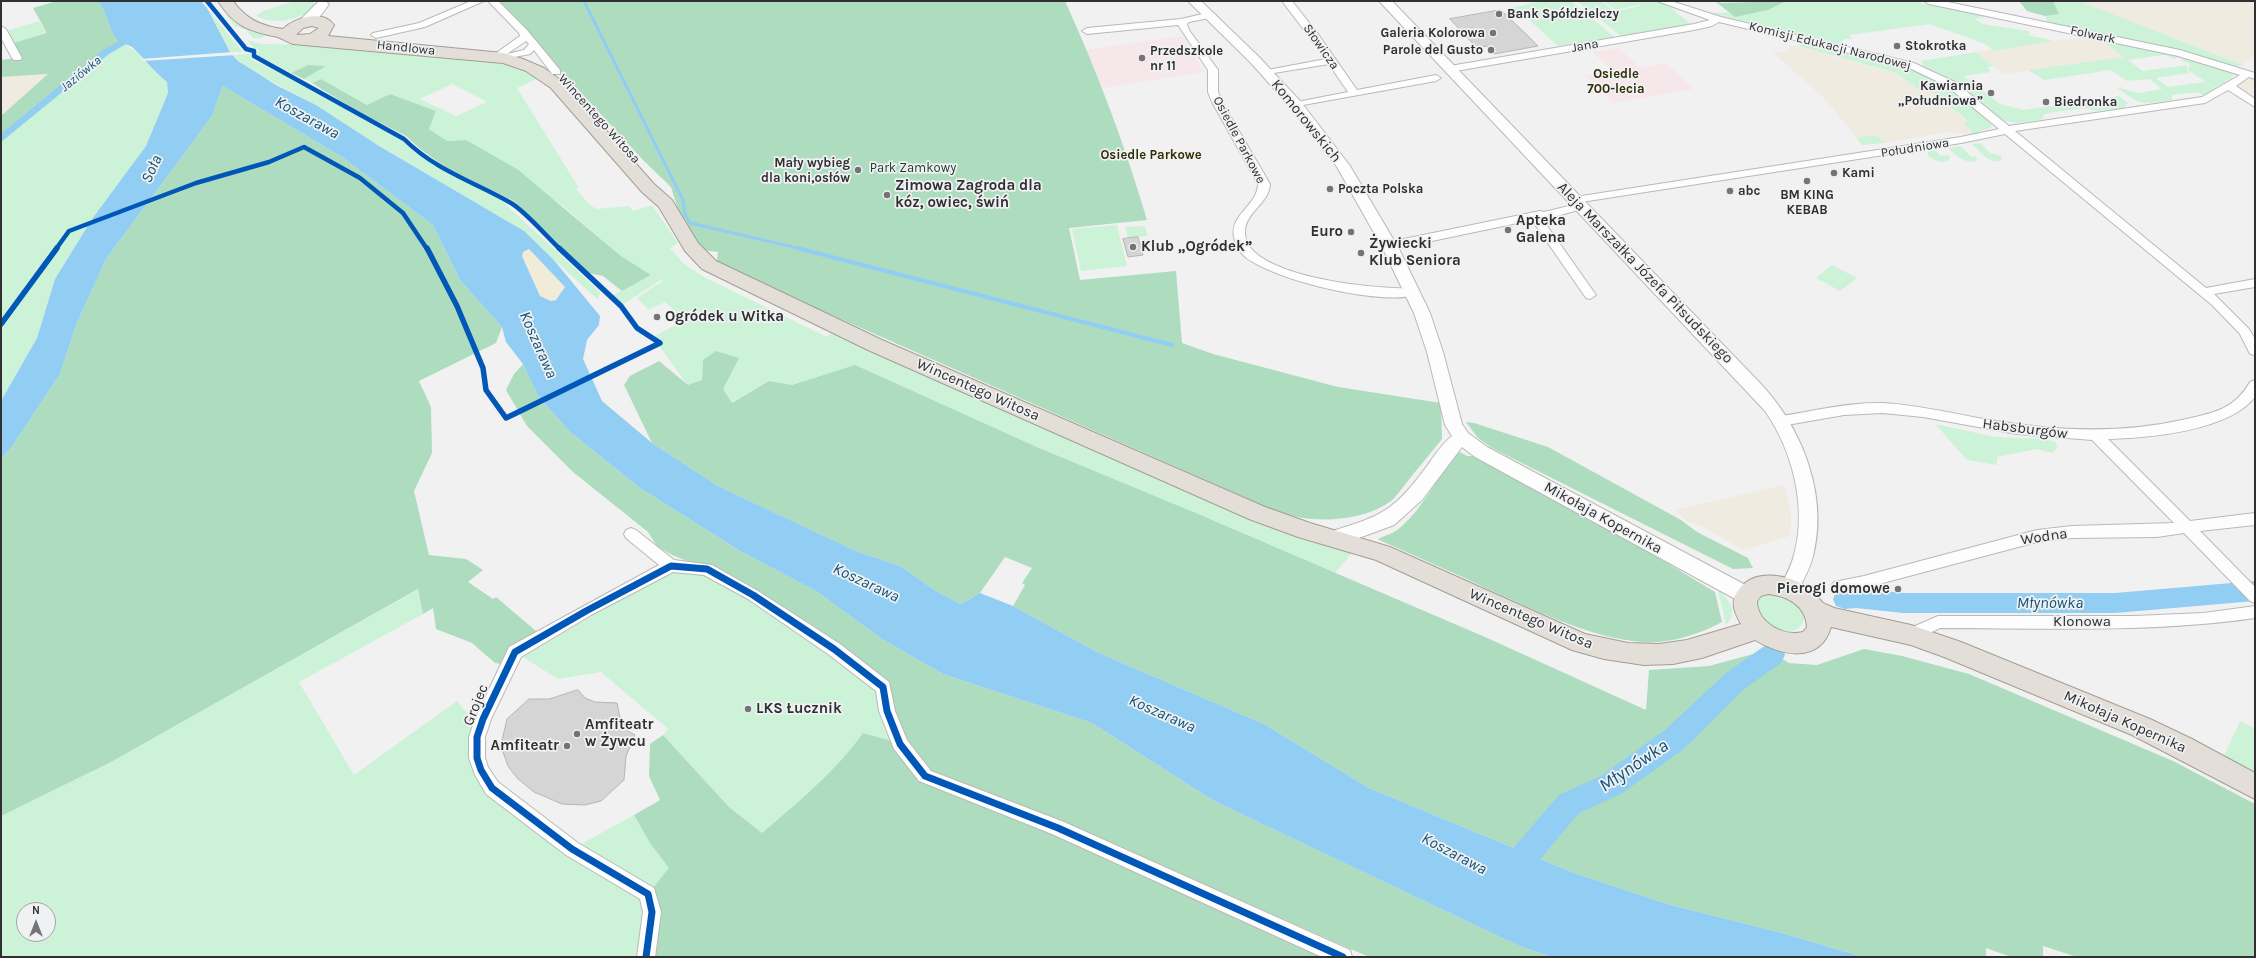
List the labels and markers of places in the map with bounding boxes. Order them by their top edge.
place label: Bank Spółdzielczy [1507,6,1619,22]
marker: Bank Spółdzielczy [1494,9,1504,19]
place label: Galeria Kolorowa [1380,25,1485,41]
marker: Galeria Kolorowa [1488,28,1498,38]
place label: Stokrotka [1905,38,1966,54]
marker: Stokrotka [1892,41,1902,51]
place label: Parole del Gusto [1383,42,1483,58]
place label: Przedszkole nr 11 [1150,43,1223,74]
marker: Parole del Gusto [1486,45,1496,55]
marker: Przedszkole nr 11 [1137,53,1147,63]
place label: Kawiarnia „Południowa” [1898,78,1983,109]
marker: Kawiarnia „Południowa” [1986,88,1996,98]
place label: Biedronka [2054,94,2117,110]
marker: Biedronka [2041,97,2051,107]
place label: Mały wybieg dla koni,osłów [761,155,850,186]
marker: Mały wybieg dla koni,osłów [853,165,863,175]
place label: Kami [1842,165,1875,181]
marker: Kami [1829,168,1839,178]
marker: BM KING KEBAB [1802,176,1812,186]
place label: Zimowa Zagroda dla kóz, owiec, świń [895,177,1042,212]
place label: Poczta Polska [1338,181,1423,197]
place label: abc [1738,183,1760,199]
marker: Poczta Polska [1325,184,1335,194]
marker: abc [1725,186,1735,196]
place label: BM KING KEBAB [1780,187,1834,218]
marker: Zimowa Zagroda dla kóz, owiec, świń [882,190,892,200]
place label: Apteka Galena [1516,212,1566,247]
place label: Euro [1310,223,1343,241]
marker: Apteka Galena [1503,225,1513,235]
marker: Euro [1346,227,1356,237]
place label: Żywiecki Klub Seniora [1369,235,1461,270]
place label: Klub „Ogródek” [1141,238,1252,256]
marker: Klub „Ogródek” [1128,242,1138,252]
marker: Żywiecki Klub Seniora [1356,248,1366,258]
place label: Ogródek u Witka [665,308,784,326]
marker: Ogródek u Witka [652,312,662,322]
place label: Pierogi domowe [1777,580,1890,598]
marker: Pierogi domowe [1893,584,1903,594]
place label: LKS Łucznik [756,700,842,718]
marker: LKS Łucznik [743,704,753,714]
place label: Amfiteatr w Żywcu [585,716,654,751]
marker: Amfiteatr w Żywcu [572,729,582,739]
place label: Amfiteatr [490,737,559,755]
marker: Amfiteatr [562,741,572,751]

